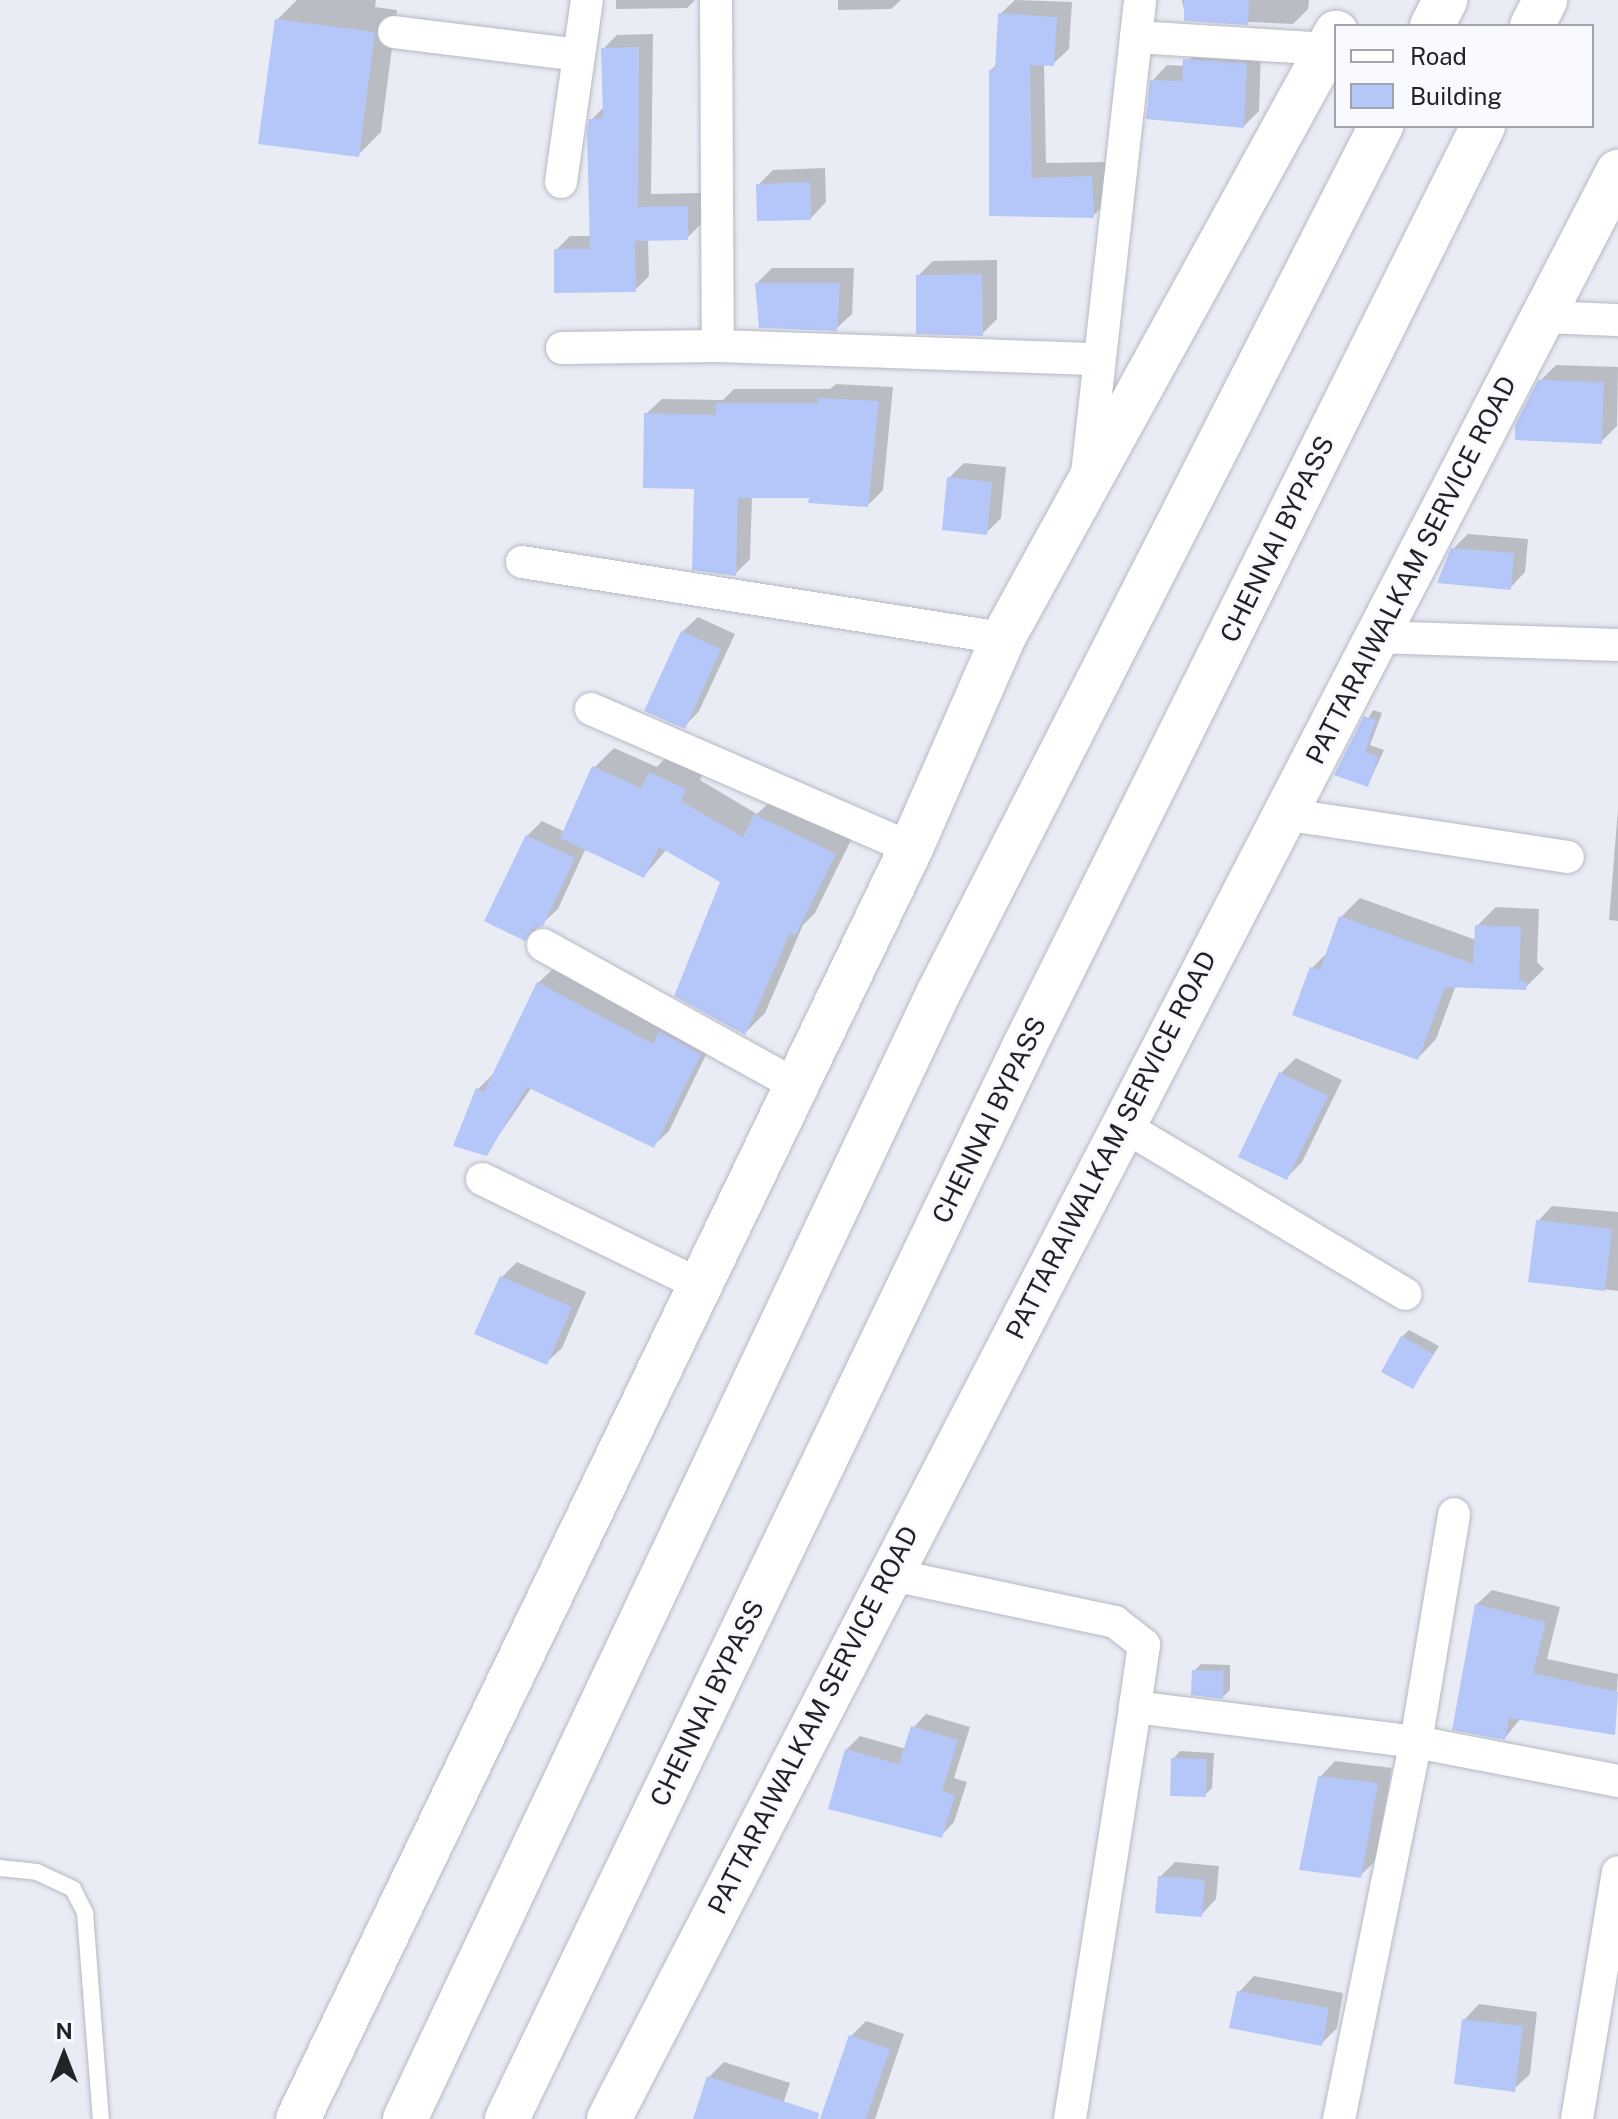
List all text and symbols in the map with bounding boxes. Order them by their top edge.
legend [1334,24,1594,128]
text: Road [1410,42,1467,70]
text: Building [1410,82,1502,110]
street label: PATTARAIWALKAM SERVICE ROAD [1299,371,1523,769]
street label: CHENNAI BYPASS [1214,431,1340,647]
street label: PATTARAIWALKAM SERVICE ROAD [999,946,1223,1344]
street label: CHENNAI BYPASS [926,1012,1052,1228]
street label: PATTARAIWALKAM SERVICE ROAD [701,1521,925,1919]
street label: CHENNAI BYPASS [644,1595,770,1811]
north arrow [24,2015,104,2095]
text: N [55,2018,73,2044]

